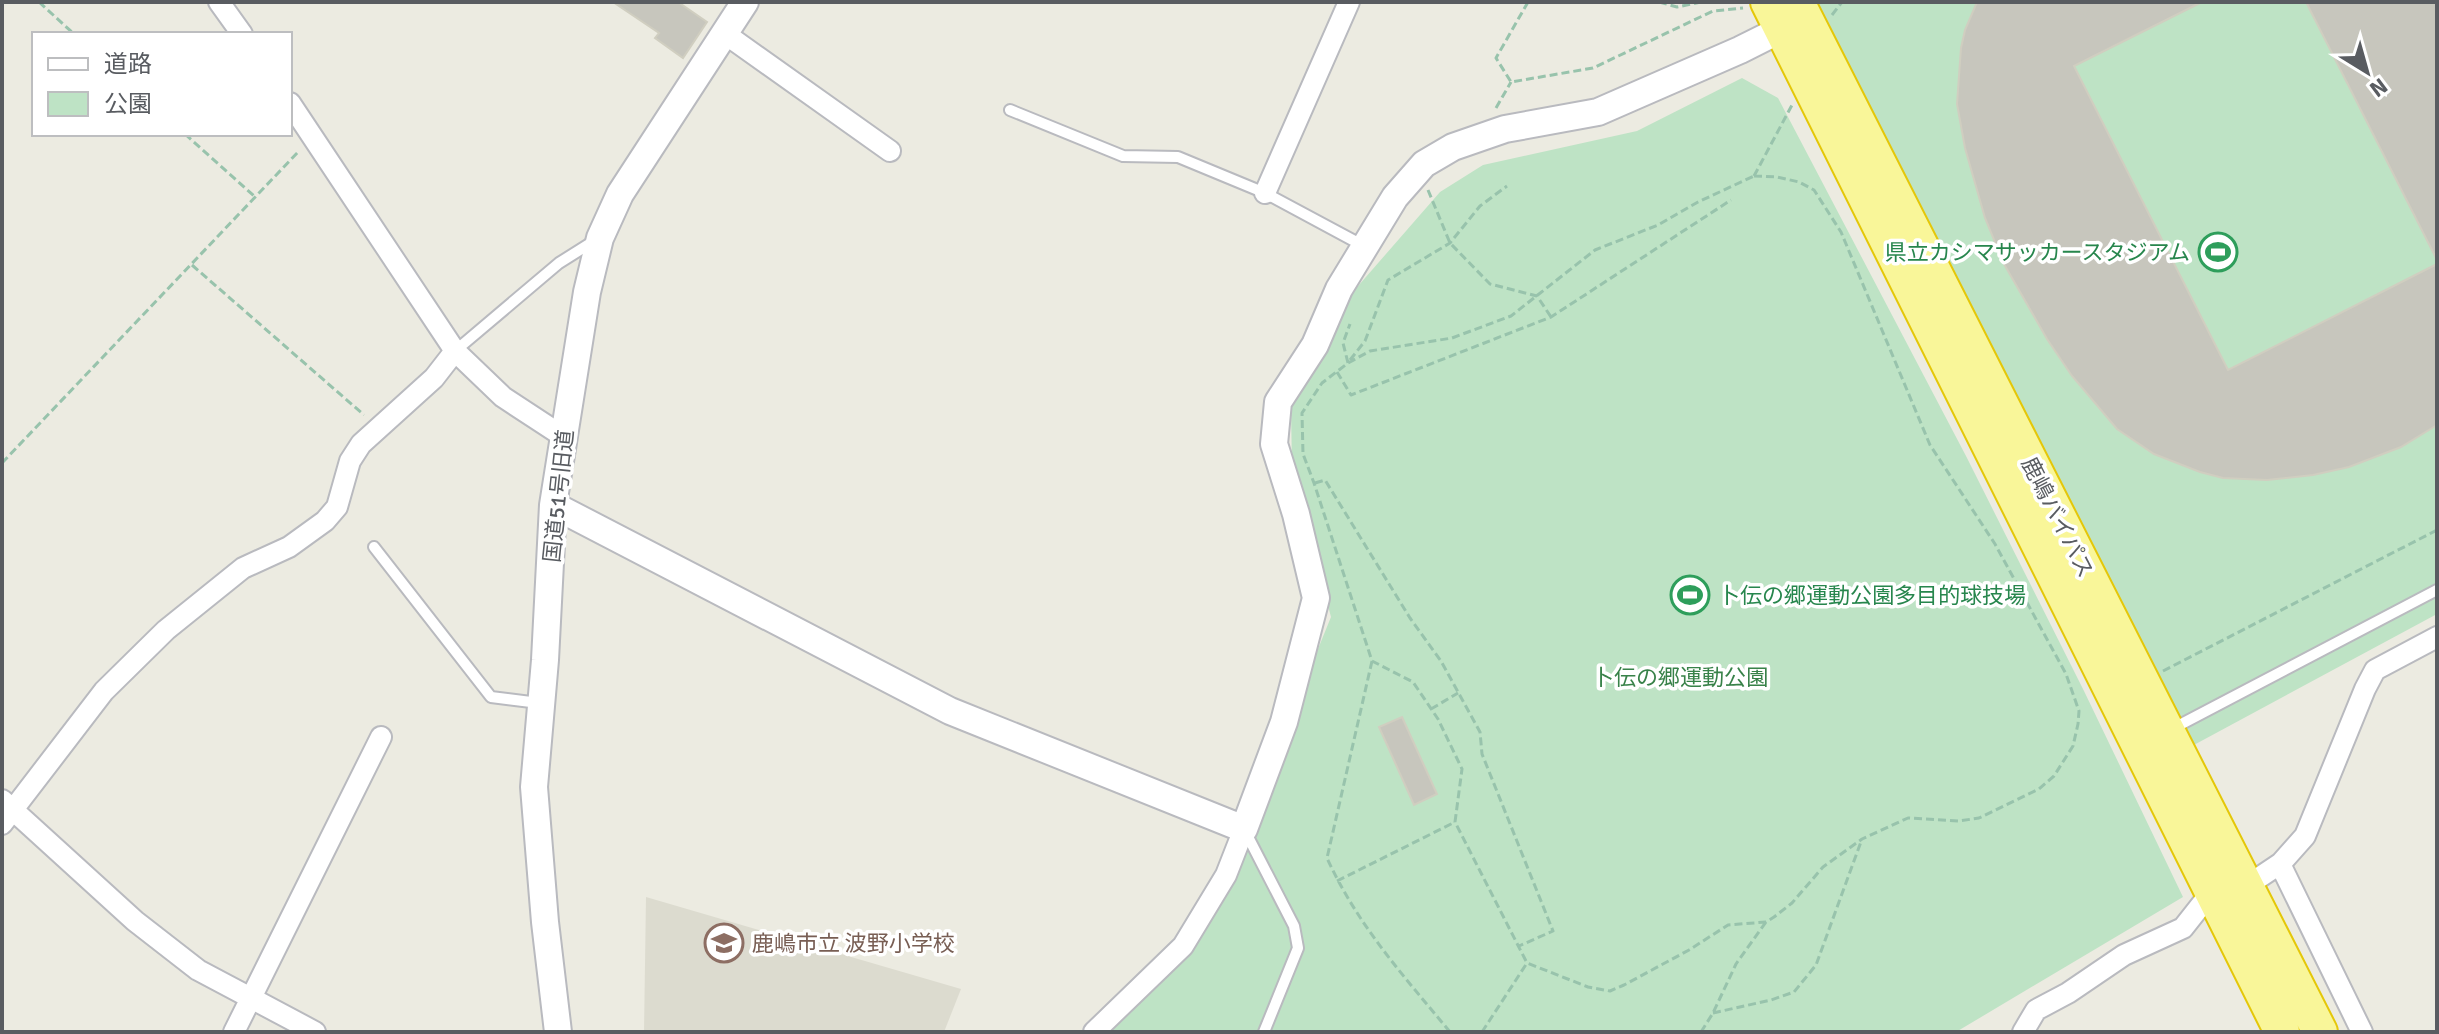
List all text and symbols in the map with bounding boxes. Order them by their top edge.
legend [32,32,292,136]
north arrow [2327,32,2407,112]
text: 道路 [104,49,152,79]
text: N [2364,72,2393,103]
text: 公園 [104,89,152,119]
sports icon: 県立カシマサッカースタジアム [2197,231,2239,273]
place label: 県立カシマサッカースタジアム [1885,239,2190,266]
street label: 国道51号旧道 [538,428,579,564]
street label: 鹿嶋バイパス [2016,452,2099,582]
sports icon: 卜伝の郷運動公園多目的球技場 [1669,574,1711,616]
place label: 卜伝の郷運動公園多目的球技場 [1718,582,2026,609]
park label: 卜伝の郷運動公園 [1592,664,1768,691]
school or university icon: 鹿嶋市立 波野小学校 [703,922,745,964]
place label: 鹿嶋市立 波野小学校 [752,930,955,957]

